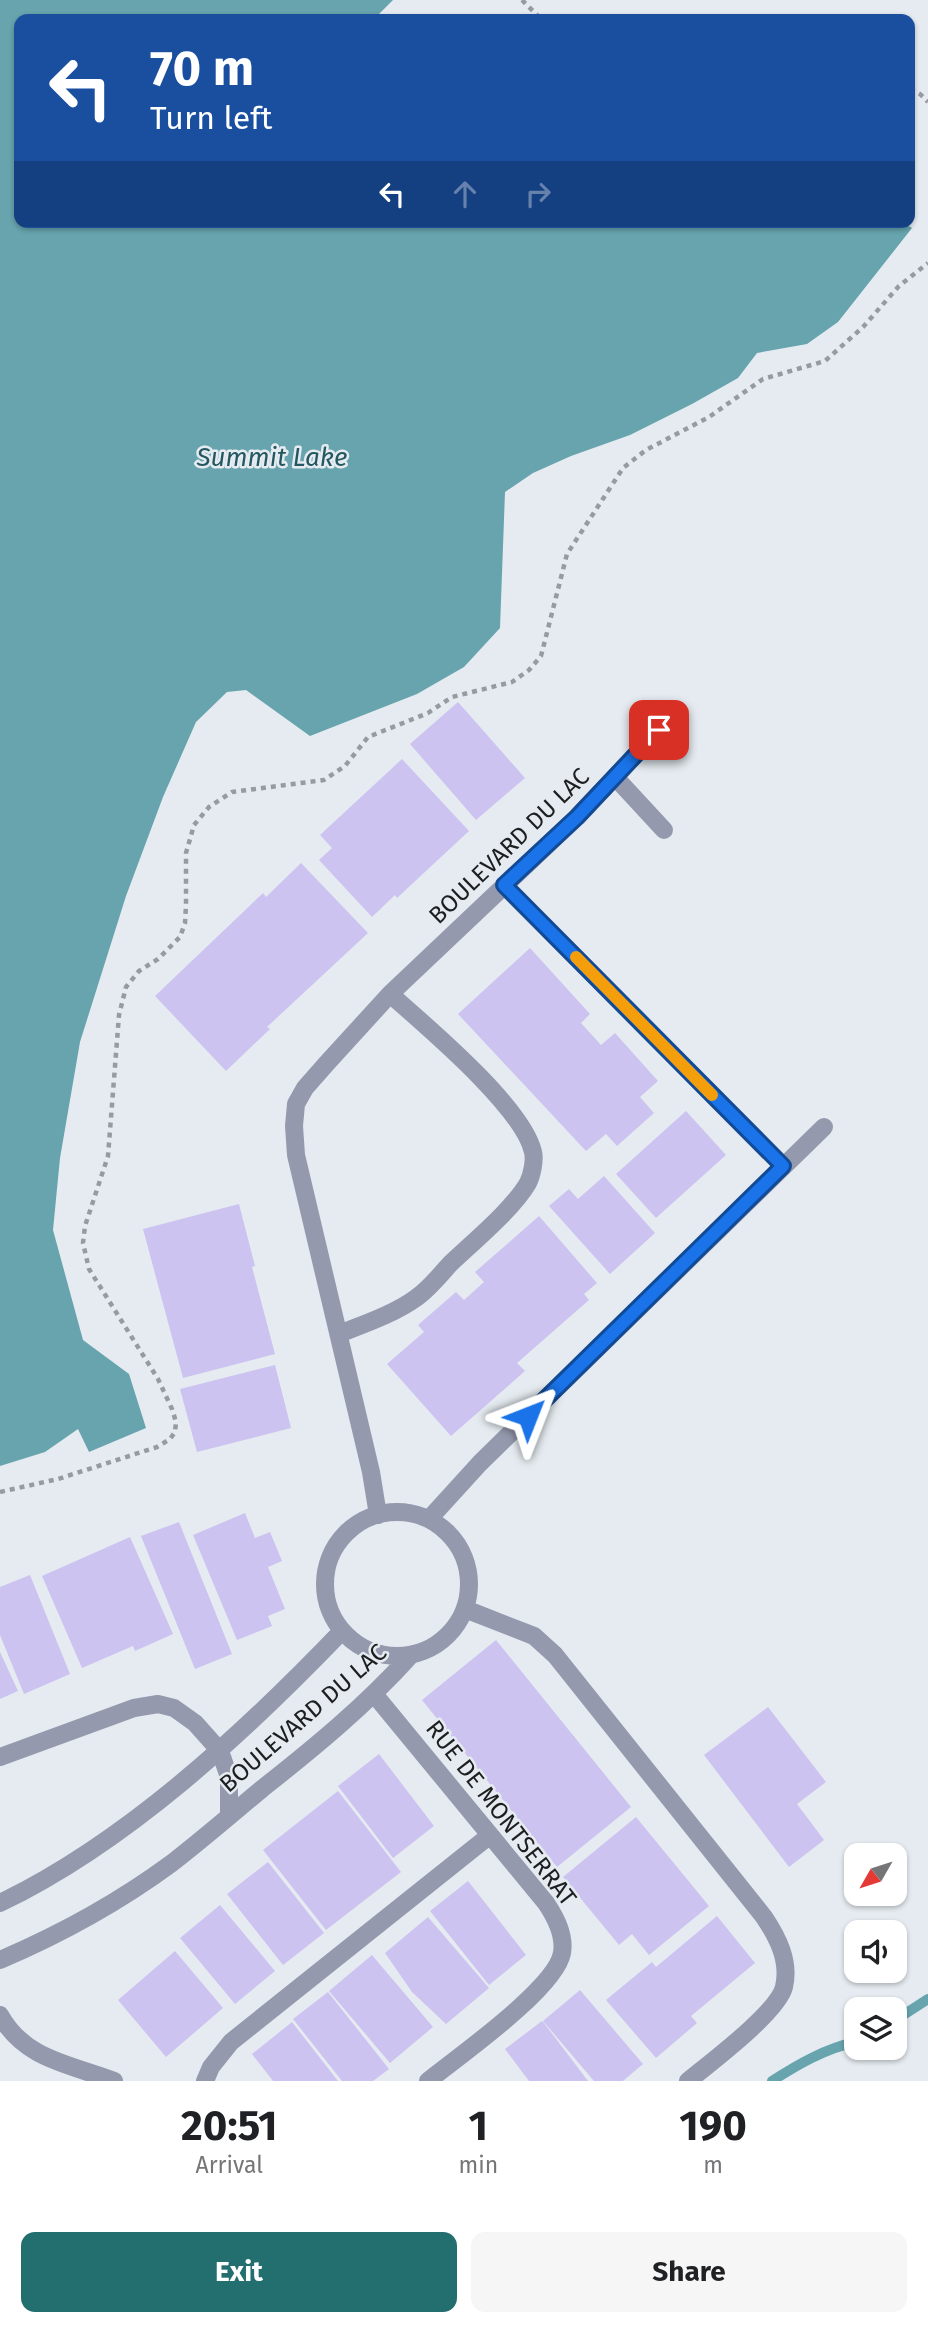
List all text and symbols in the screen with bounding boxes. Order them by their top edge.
text: 70 m [150,39,254,98]
icon: left [35,42,126,133]
text: Turn left [150,99,272,137]
icon: left [373,175,411,213]
icon: ahead [446,175,484,213]
icon: right [519,175,557,213]
water label: Summit Lake [196,442,347,473]
pin [629,700,689,760]
icon: arrive [640,711,678,749]
street label: BOULEVARD DU LAC [423,762,595,930]
position arrow [491,1379,565,1453]
street label: BOULEVARD DU LAC [214,1638,392,1798]
street label: RUE DE MONTSERRAT [420,1715,582,1912]
north arrow [844,1843,906,1906]
map controls [844,1843,907,2060]
button: sound [844,1920,907,1983]
button: layers [844,1997,907,2060]
text: 20:51 [181,2101,277,2151]
text: 1 [469,2101,488,2151]
text: 190 [679,2101,747,2151]
text: Arrival [196,2151,263,2179]
text: min [459,2151,498,2179]
text: m [703,2151,723,2179]
button: Exit [21,2232,457,2312]
button: Share [471,2232,907,2312]

